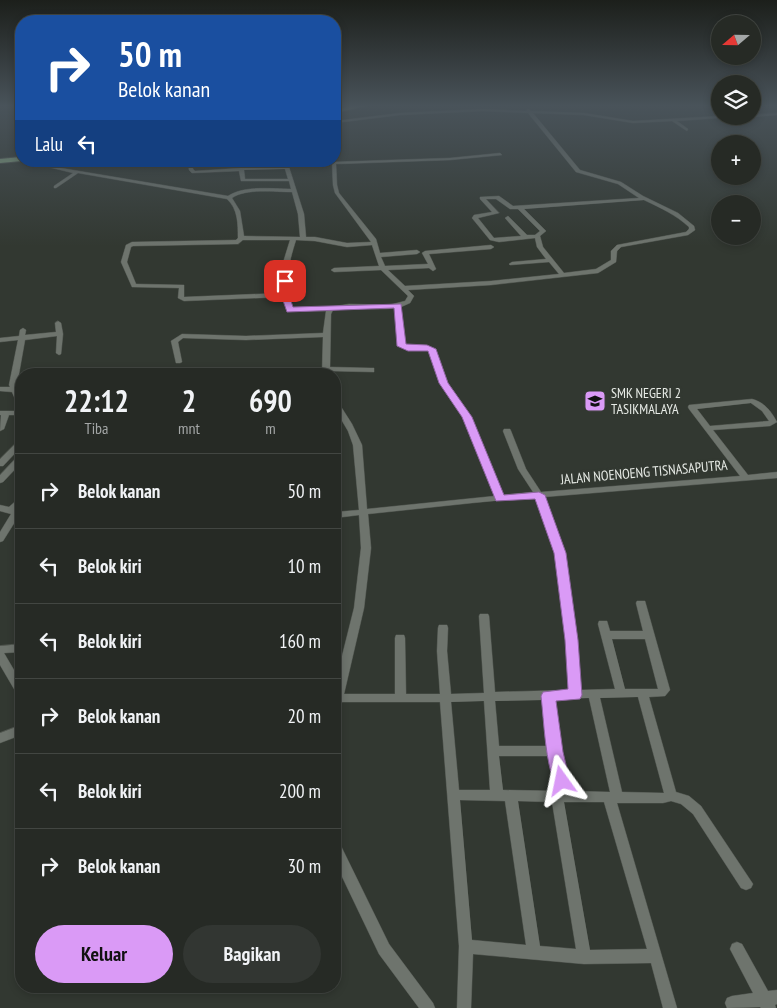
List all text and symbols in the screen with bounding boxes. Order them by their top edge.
north arrow [711,15,761,65]
map controls [711,15,761,245]
text: 50 m [118,31,182,77]
icon: right [35,35,100,100]
text: Belok kanan [118,75,210,103]
button: layers [711,75,761,125]
icon: left [73,130,101,158]
text: Lalu [35,132,63,156]
button: + [711,135,761,185]
button: − [711,195,761,245]
pin [264,260,306,302]
icon: arrive [271,267,299,295]
text: 22:12 [64,381,129,420]
text: 2 [182,381,196,420]
text: 690 [249,381,292,420]
place label: SMK NEGERI 2 TASIKMALAYA [611,384,681,418]
school or university icon: SMK NEGERI 2 TASIKMALAYA [583,389,607,413]
text: Tiba [85,418,108,438]
text: mnt [178,418,200,438]
text: m [265,418,276,438]
street label: JALAN NOENOENG TISNASAPUTRA [559,456,729,488]
icon: right [35,477,63,505]
text: Belok kanan [78,479,160,503]
text: 50 m [288,479,321,503]
icon: left [35,552,63,580]
text: Belok kiri [78,554,142,578]
text: 10 m [288,554,321,578]
icon: left [35,627,63,655]
text: Belok kiri [78,629,142,653]
text: 160 m [279,629,321,653]
icon: right [35,702,63,730]
text: Belok kanan [78,704,160,728]
text: 20 m [288,704,321,728]
position arrow [535,754,587,806]
icon: left [35,777,63,805]
text: Belok kiri [78,779,142,803]
text: 200 m [279,779,321,803]
icon: right [35,852,63,880]
text: Belok kanan [78,854,160,878]
text: 30 m [288,854,321,878]
button: Keluar [35,925,173,983]
button: Bagikan [183,925,321,983]

